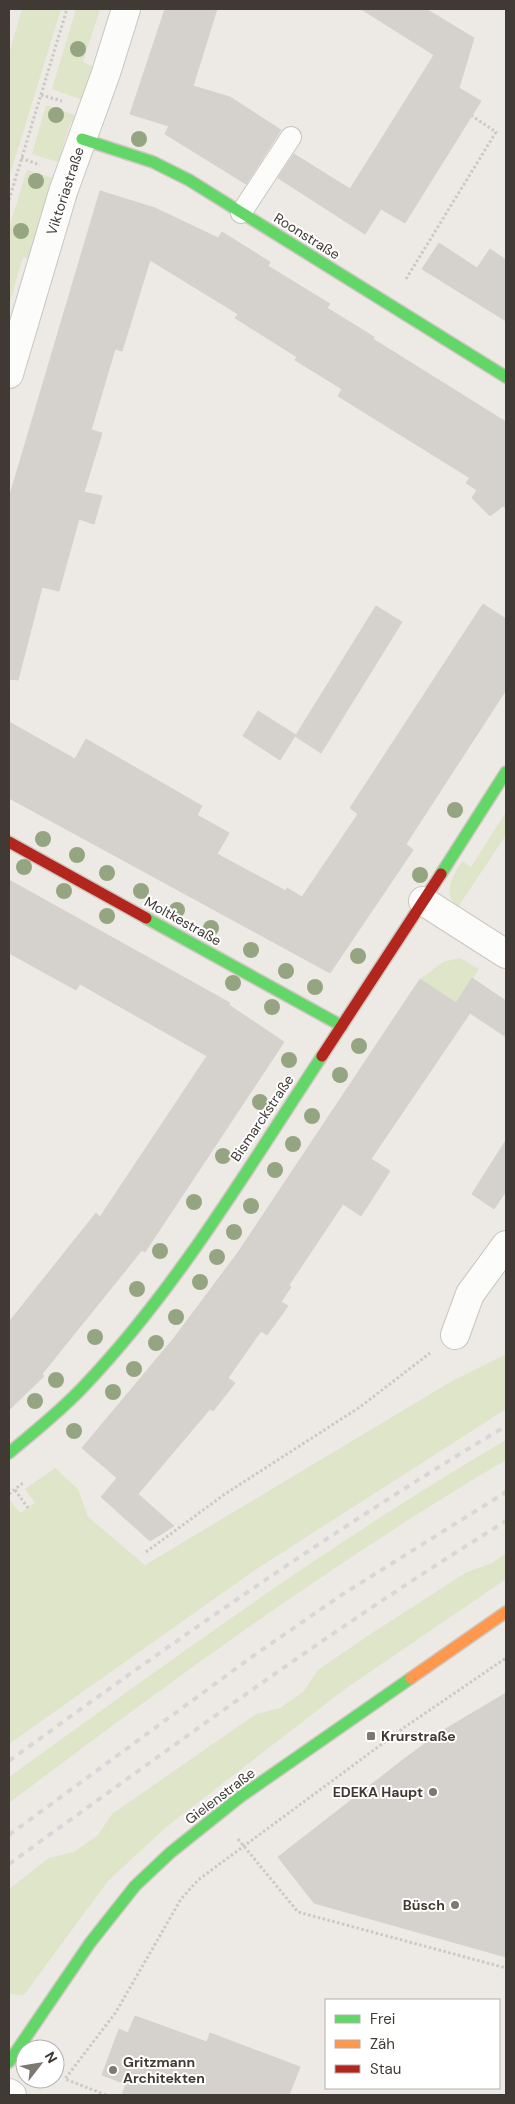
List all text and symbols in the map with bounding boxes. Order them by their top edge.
street label: Viktoriastraße [42,145,88,237]
street label: Roonstraße [271,209,343,263]
street label: Moltkestraße [141,892,225,950]
street label: Bismarckstraße [226,1071,298,1165]
place label: Krurstraße [381,1727,456,1745]
marker: Krurstraße [365,1730,377,1742]
street label: Gielenstraße [181,1764,259,1828]
place label: EDEKA Haupt [333,1783,423,1801]
marker: EDEKA Haupt [427,1786,439,1798]
place label: Büsch [403,1896,445,1914]
marker: Büsch [449,1899,461,1911]
legend [325,1999,500,2089]
text: Frei [370,2009,395,2029]
text: Zäh [370,2034,395,2054]
north arrow [15,2039,65,2089]
text: N [41,2048,61,2066]
place label: Gritzmann Architekten [123,2053,205,2087]
text: Stau [370,2059,401,2079]
marker: Gritzmann Architekten [107,2064,119,2076]

